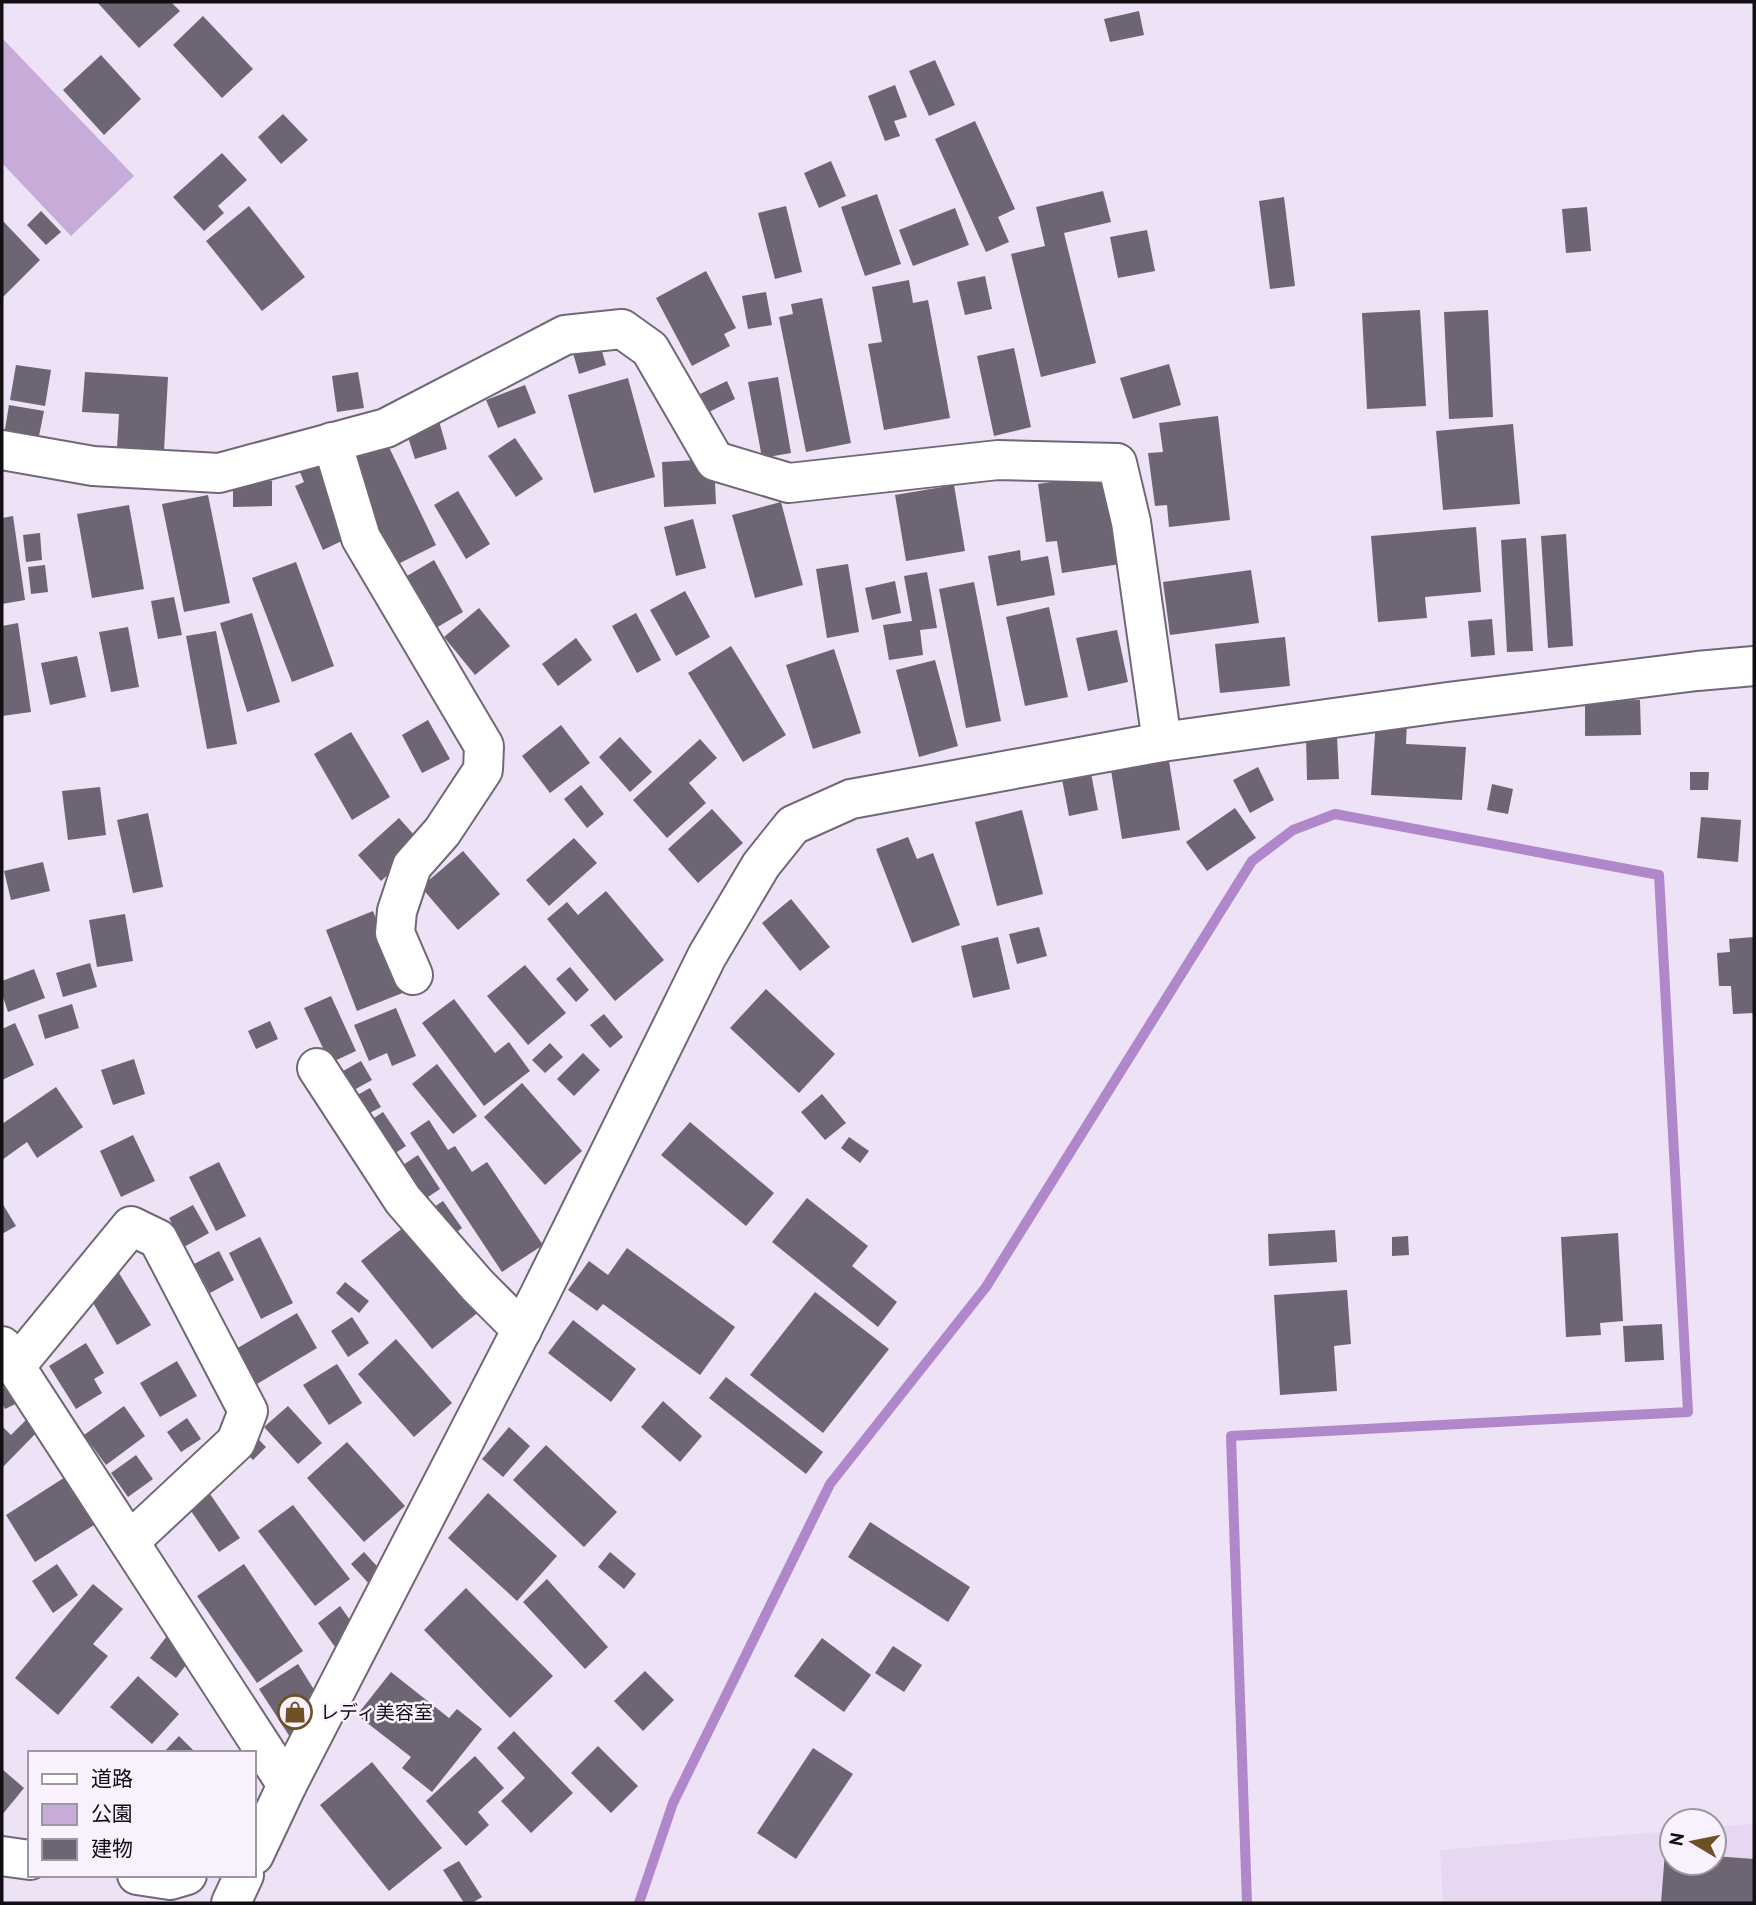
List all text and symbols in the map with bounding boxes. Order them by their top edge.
shop icon: レディ美容室 [276,1693,314,1731]
place label: レディ美容室 [320,1700,433,1724]
legend [28,1751,256,1877]
text: 道路 [91,1765,133,1792]
text: 公園 [91,1800,133,1827]
north arrow [1658,1807,1728,1877]
text: N [1663,1831,1689,1847]
text: 建物 [91,1835,133,1862]

